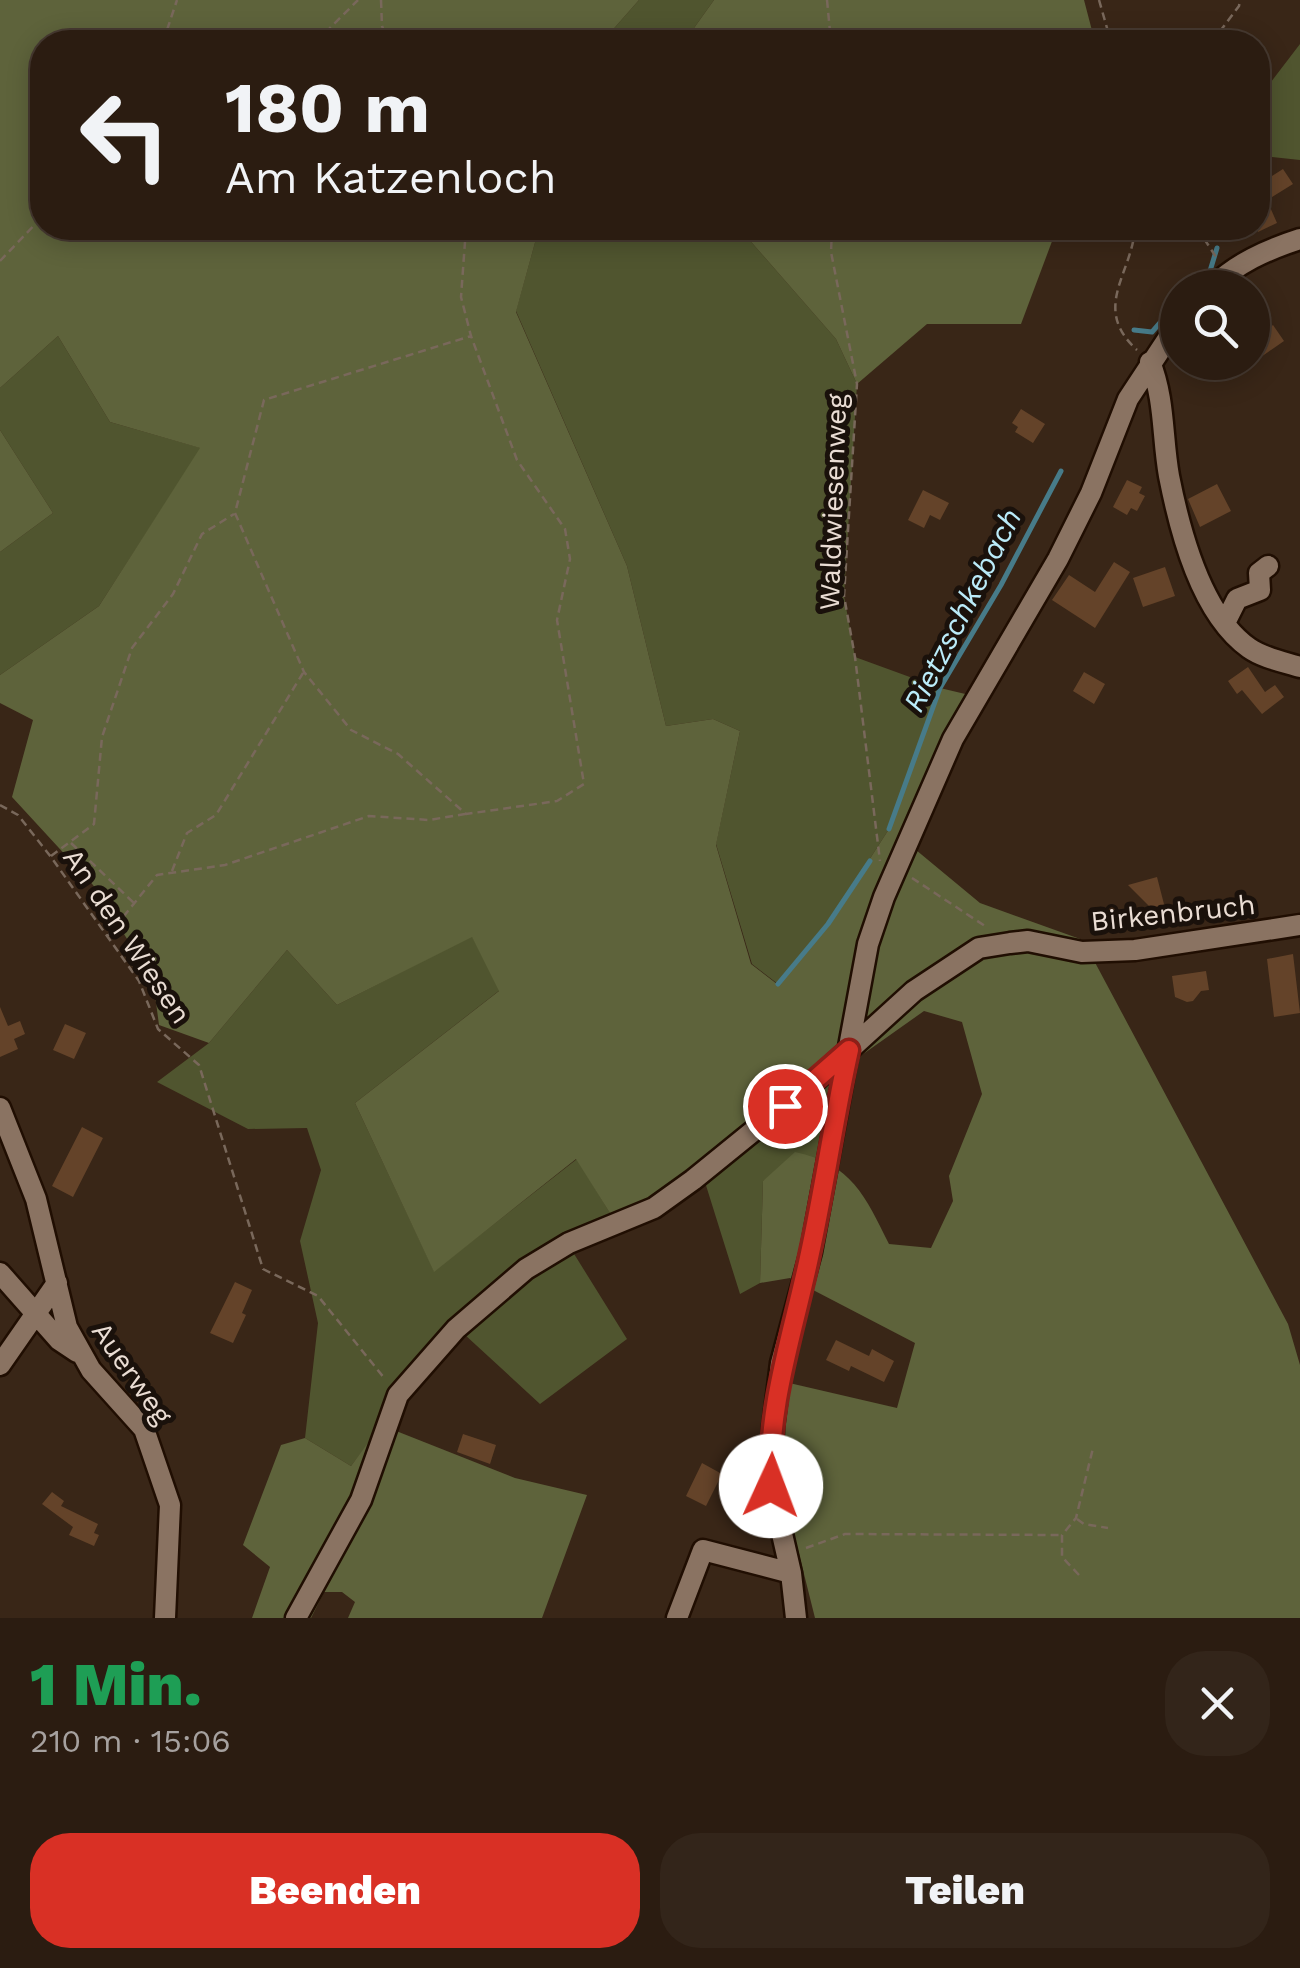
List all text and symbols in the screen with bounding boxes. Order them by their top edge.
text: 180 m [225,67,430,149]
icon: left [60,70,190,200]
text: Am Katzenloch [225,151,557,204]
map controls [1160,270,1270,380]
button: search [1160,270,1270,380]
street label: Waldwiesenweg [813,393,853,611]
water label: Rietzschkebach [896,502,1028,718]
street label: An den Wiesen [56,842,198,1030]
street label: Birkenbruch [1089,888,1257,938]
pin [743,1064,828,1149]
icon: arrive [758,1079,813,1134]
street label: Auerweg [85,1316,179,1431]
position arrow [719,1434,823,1538]
text: 1 Min. [30,1649,202,1720]
button: close [1165,1651,1270,1756]
text: 210 m · 15:06 [30,1722,231,1760]
button: Beenden [30,1833,640,1948]
button: Teilen [660,1833,1270,1948]

